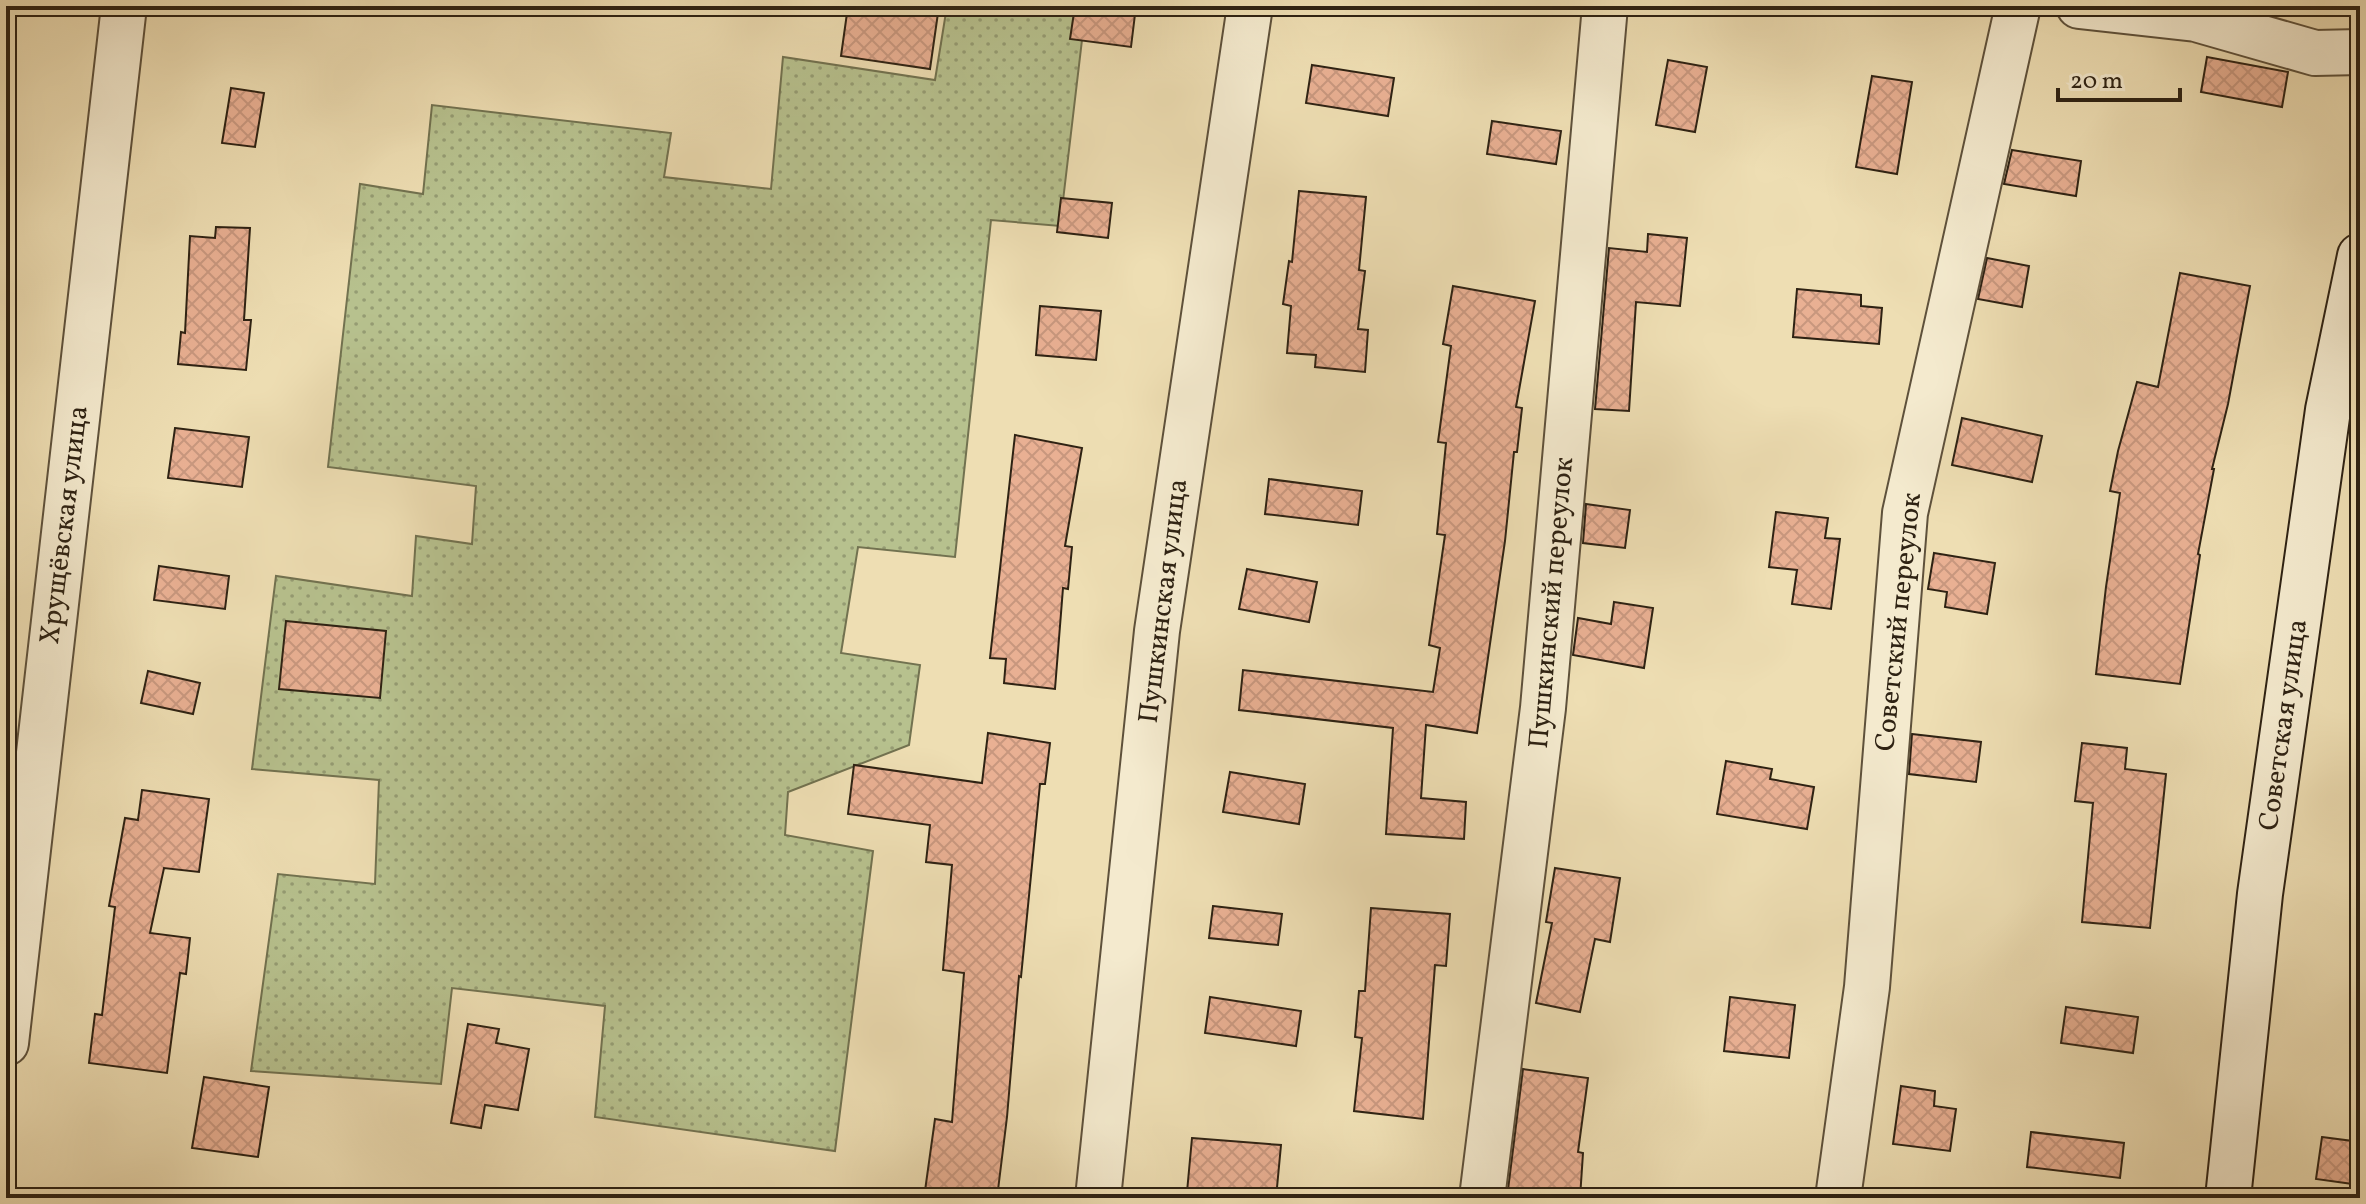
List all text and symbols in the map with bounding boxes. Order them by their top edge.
scale bar [2058,52,2180,102]
text: 20 m [2070,65,2123,99]
street label: Хрущёвская улица [31,403,99,647]
street label: Пушкинский переулок [1520,456,1584,750]
street label: Пушкинская улица [1130,477,1198,725]
street label: Советский переулок [1866,491,1932,753]
street label: Советская улица [2250,617,2318,833]

